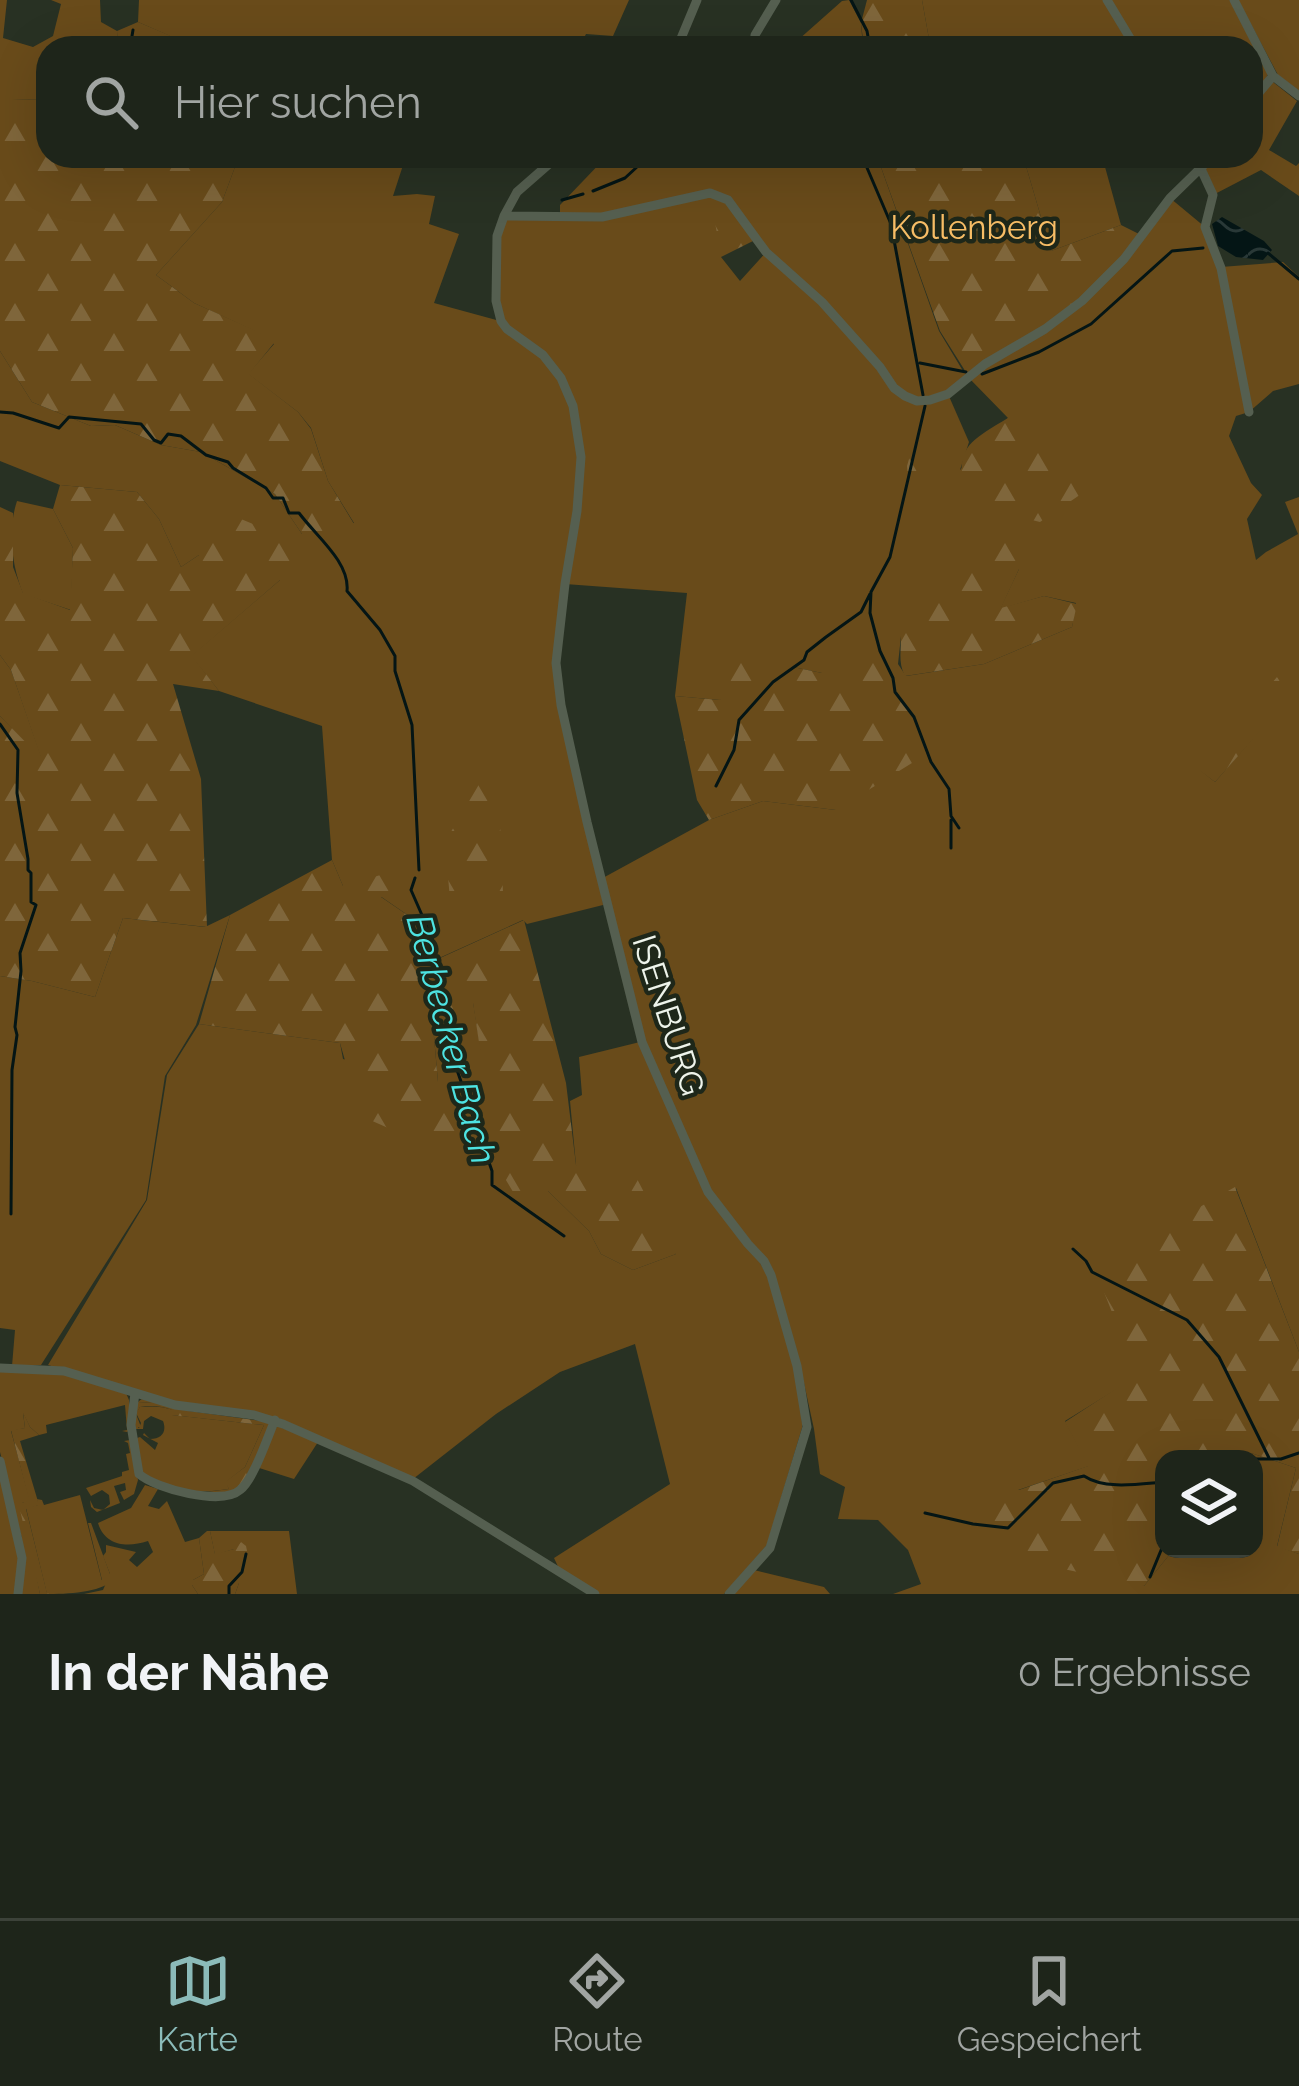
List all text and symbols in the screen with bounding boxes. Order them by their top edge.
search box [36,36,1263,168]
icon: search [78,69,144,135]
text: Hier suchen [174,76,422,129]
park label: Kollenberg [890,208,1058,247]
water label: Berbecker Bach [398,910,506,1168]
street label: ISENBURG [624,930,713,1100]
map controls [1155,1450,1263,1558]
button: layers [1155,1450,1263,1558]
text: In der Nähe [48,1642,329,1702]
text: 0 Ergebnisse [1018,1649,1251,1695]
tab: Karte [157,1948,238,2059]
tab: Route [552,1948,643,2059]
tab: Gespeichert [957,1948,1142,2059]

